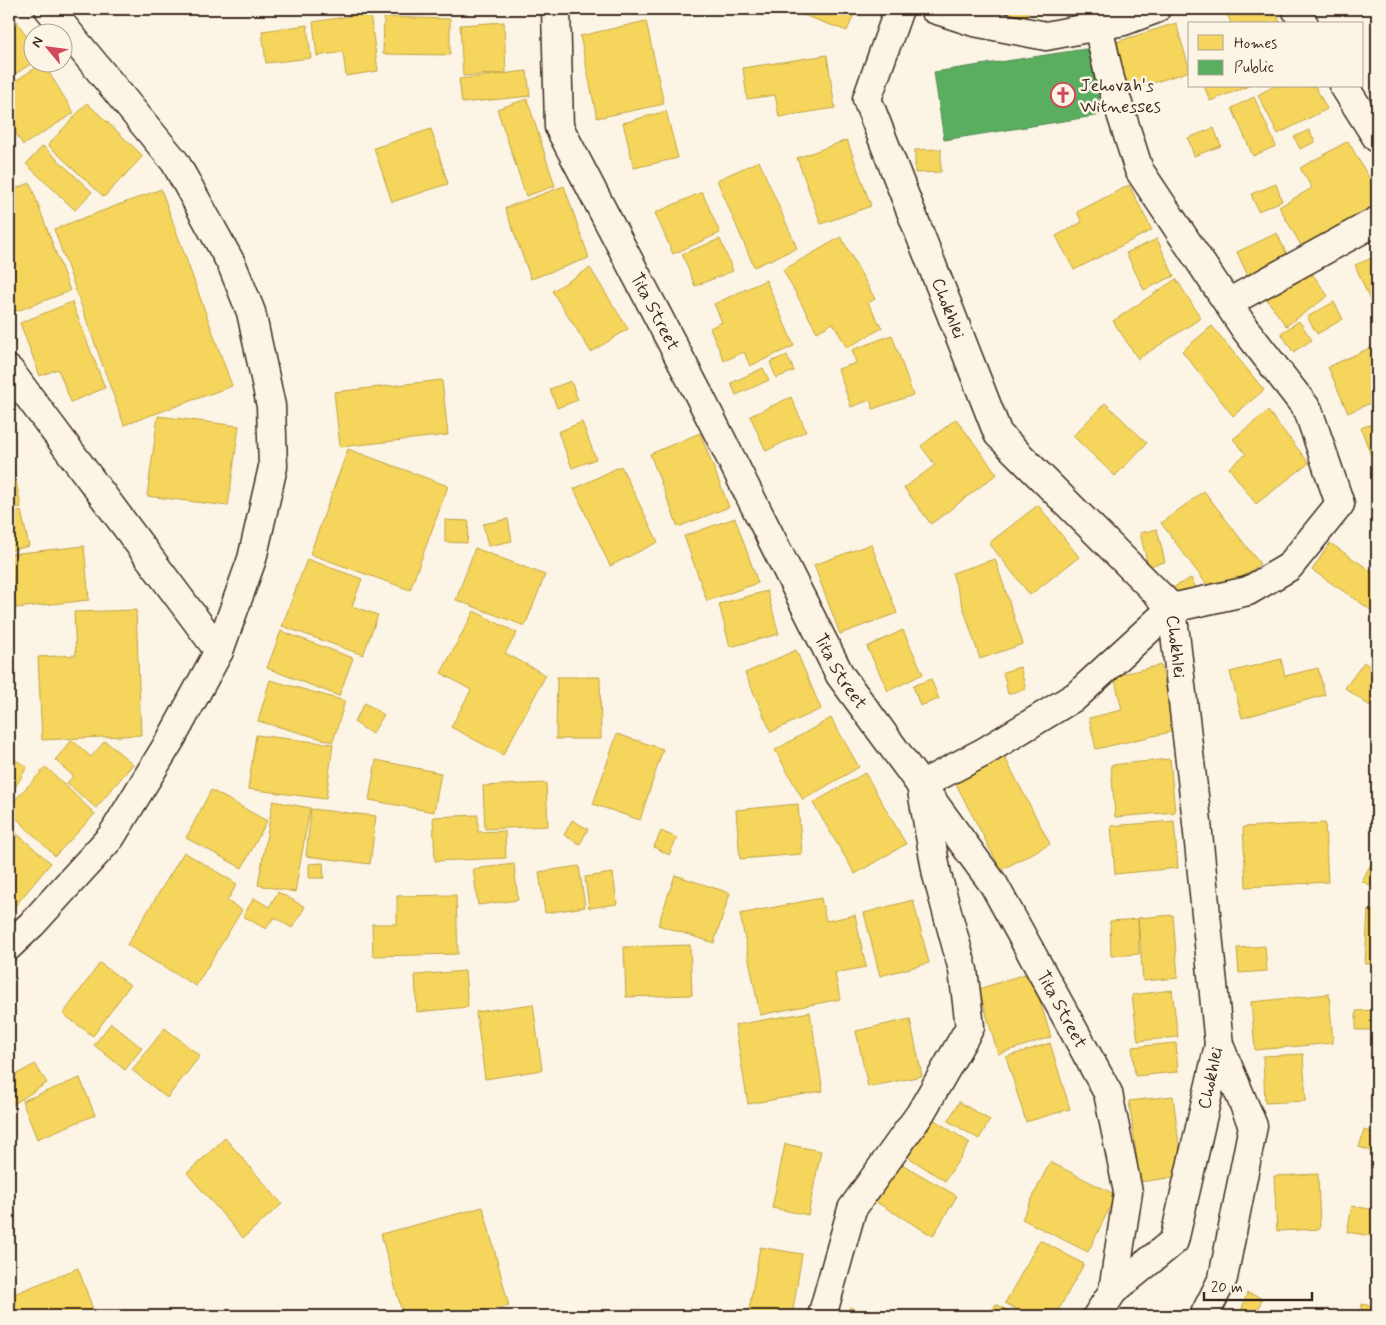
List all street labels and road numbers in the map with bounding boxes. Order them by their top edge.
street label: Tita Street [624,269,685,355]
street label: Chokhlei [925,275,971,342]
street label: Chokhlei [1160,614,1191,679]
street label: Tita Street [808,630,872,715]
street label: Tita Street [1030,967,1092,1053]
street label: Chokhlei [1193,1045,1229,1112]

